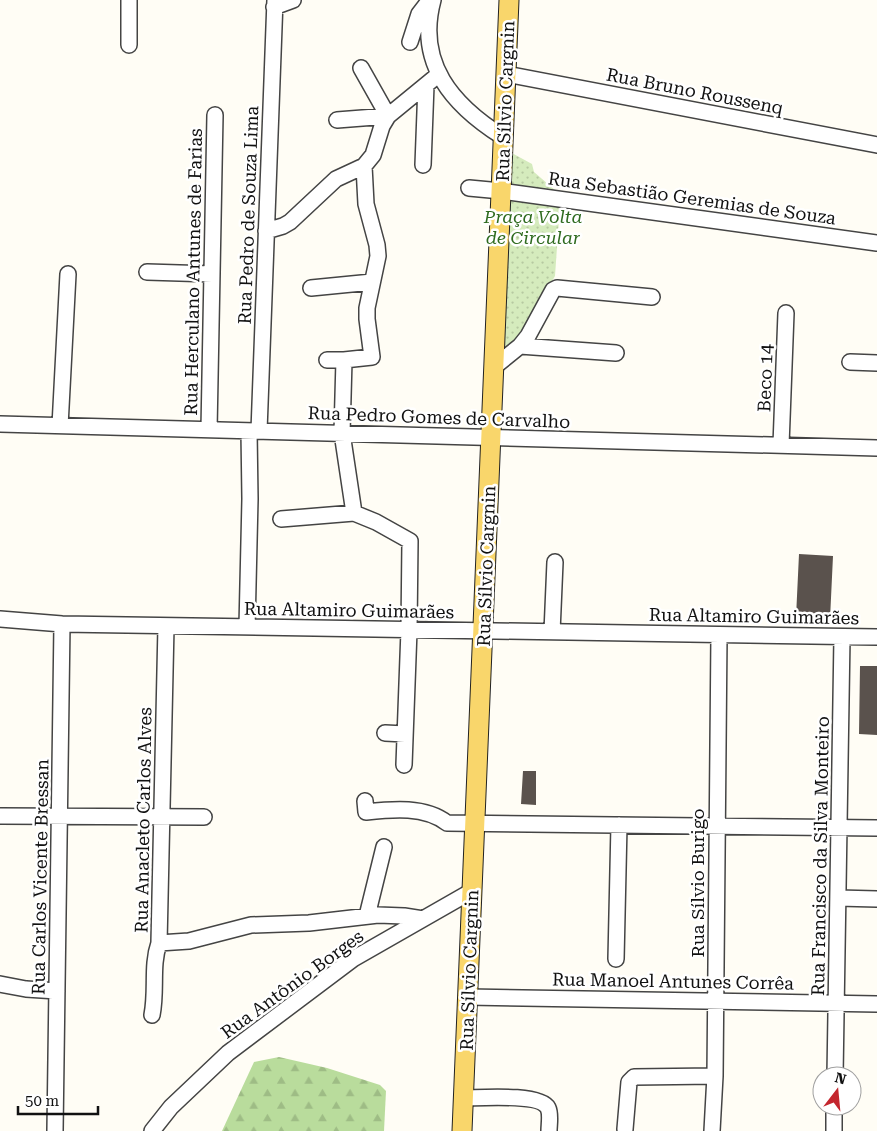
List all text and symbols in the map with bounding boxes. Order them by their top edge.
street label: Rua Sílvio Cargnin [492,20,518,182]
street label: Rua Bruno Roussenq [605,64,786,119]
street label: Rua Pedro de Souza Lima [234,105,262,325]
street label: Rua Herculano Antunes de Farias [180,128,206,416]
street label: Rua Sebastião Geremias de Souza [547,167,838,229]
park label: Praça Volta de Circular [483,206,582,248]
street label: Beco 14 [753,344,777,412]
street label: Rua Pedro Gomes de Carvalho [307,402,571,432]
street label: Rua Sílvio Cargnin [473,485,499,647]
street label: Rua Altamiro Guimarães [244,598,454,622]
street label: Rua Altamiro Guimarães [649,604,859,628]
street label: Rua Anacleto Carlos Alves [131,707,155,933]
street label: Rua Francisco da Silva Monteiro [807,716,833,996]
street label: Rua Carlos Vicente Bressan [27,759,53,995]
street label: Rua Sílvio Burigo [687,808,708,958]
street label: Rua Sílvio Cargnin [456,889,482,1051]
street label: Rua Antônio Borges [217,925,367,1043]
street label: Rua Manoel Antunes Corrêa [552,968,794,994]
north arrow [812,1066,862,1116]
text: N [833,1069,848,1088]
scale bar [18,1084,98,1116]
text: 50 m [25,1092,60,1110]

